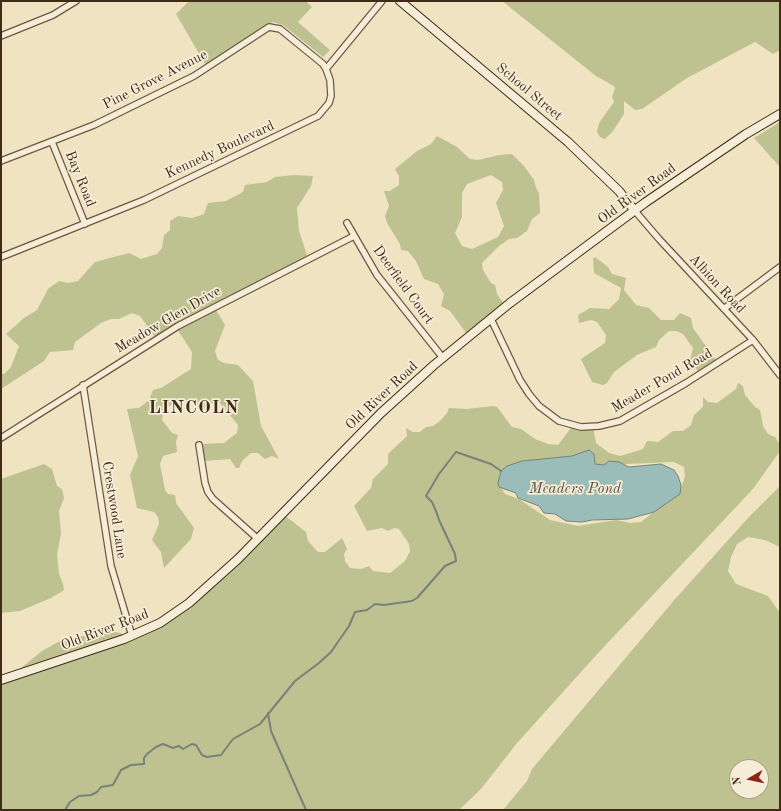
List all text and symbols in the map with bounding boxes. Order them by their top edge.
street label: Pine Grove Avenue [100,46,210,114]
street label: School Street [493,60,565,124]
street label: Kennedy Boulevard [163,117,277,183]
street label: Bay Road [61,149,99,209]
street label: Old River Road [595,160,679,228]
street label: Deerfield Court [369,243,437,327]
street label: Albion Road [685,251,749,317]
street label: Meadow Glen Drive [112,283,224,357]
street label: Meader Pond Road [608,345,716,417]
street label: Old River Road [342,358,422,434]
district label: LINCOLN [148,397,240,419]
street label: Crestwood Lane [98,460,130,560]
water label: Meaders Pond [529,480,621,498]
street label: Old River Road [59,606,151,654]
north arrow [729,759,769,799]
text: N [732,776,744,786]

